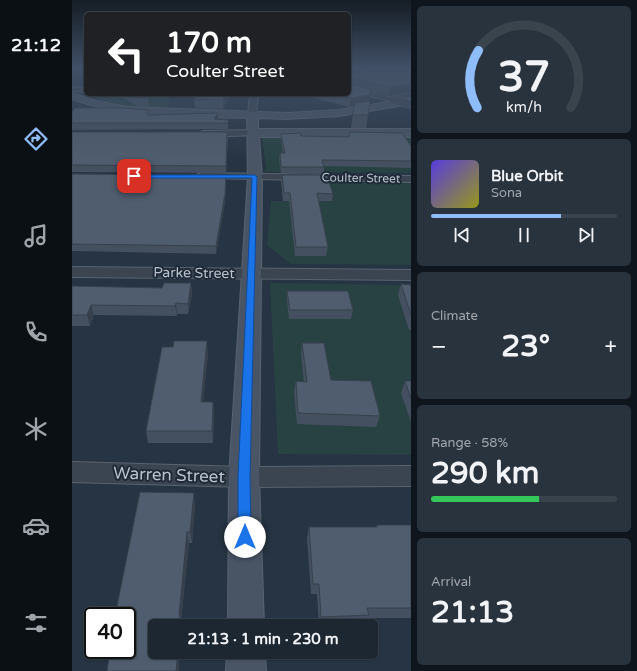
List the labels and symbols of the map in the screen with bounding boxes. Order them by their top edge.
pin [117,159,151,193]
street label: Coulter Street [321,170,401,186]
street label: Parke Street [153,264,235,282]
street label: Warren Street [113,463,226,487]
position arrow [224,516,266,558]
speed limit sign: 40 [84,607,136,659]

